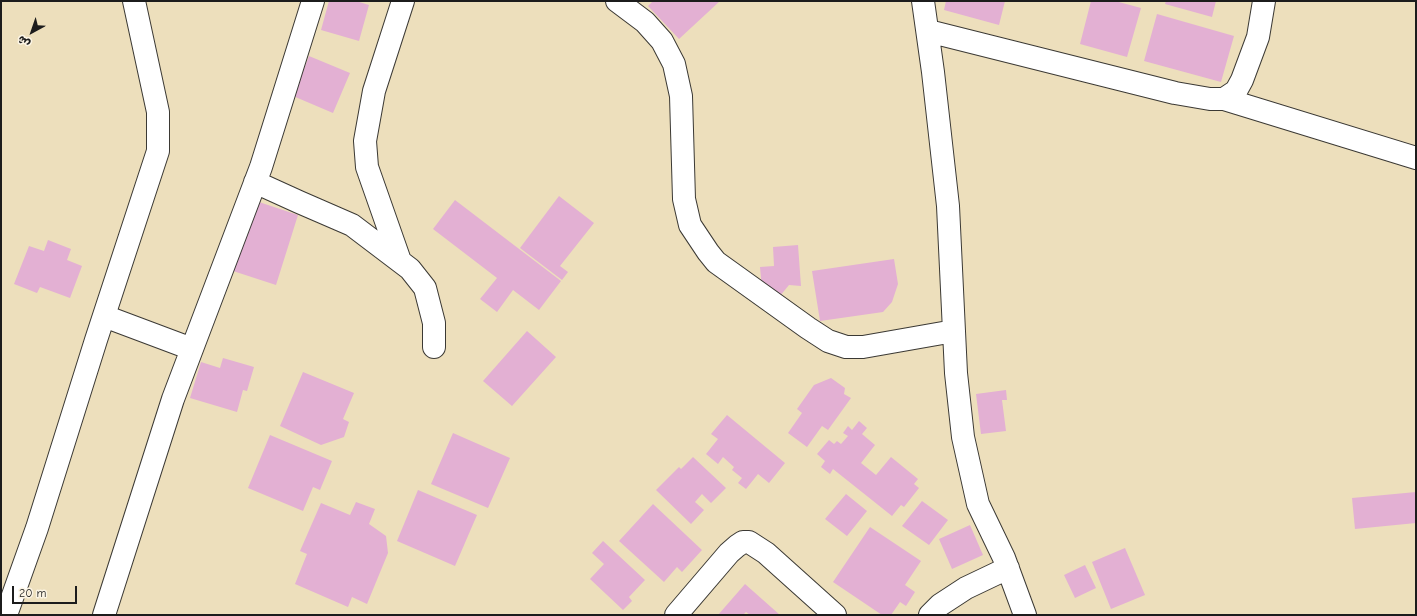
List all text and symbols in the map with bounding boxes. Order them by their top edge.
north arrow [12,12,52,52]
text: ش [15,33,33,50]
scale bar [14,578,79,604]
text: 20 m [19,586,47,600]

